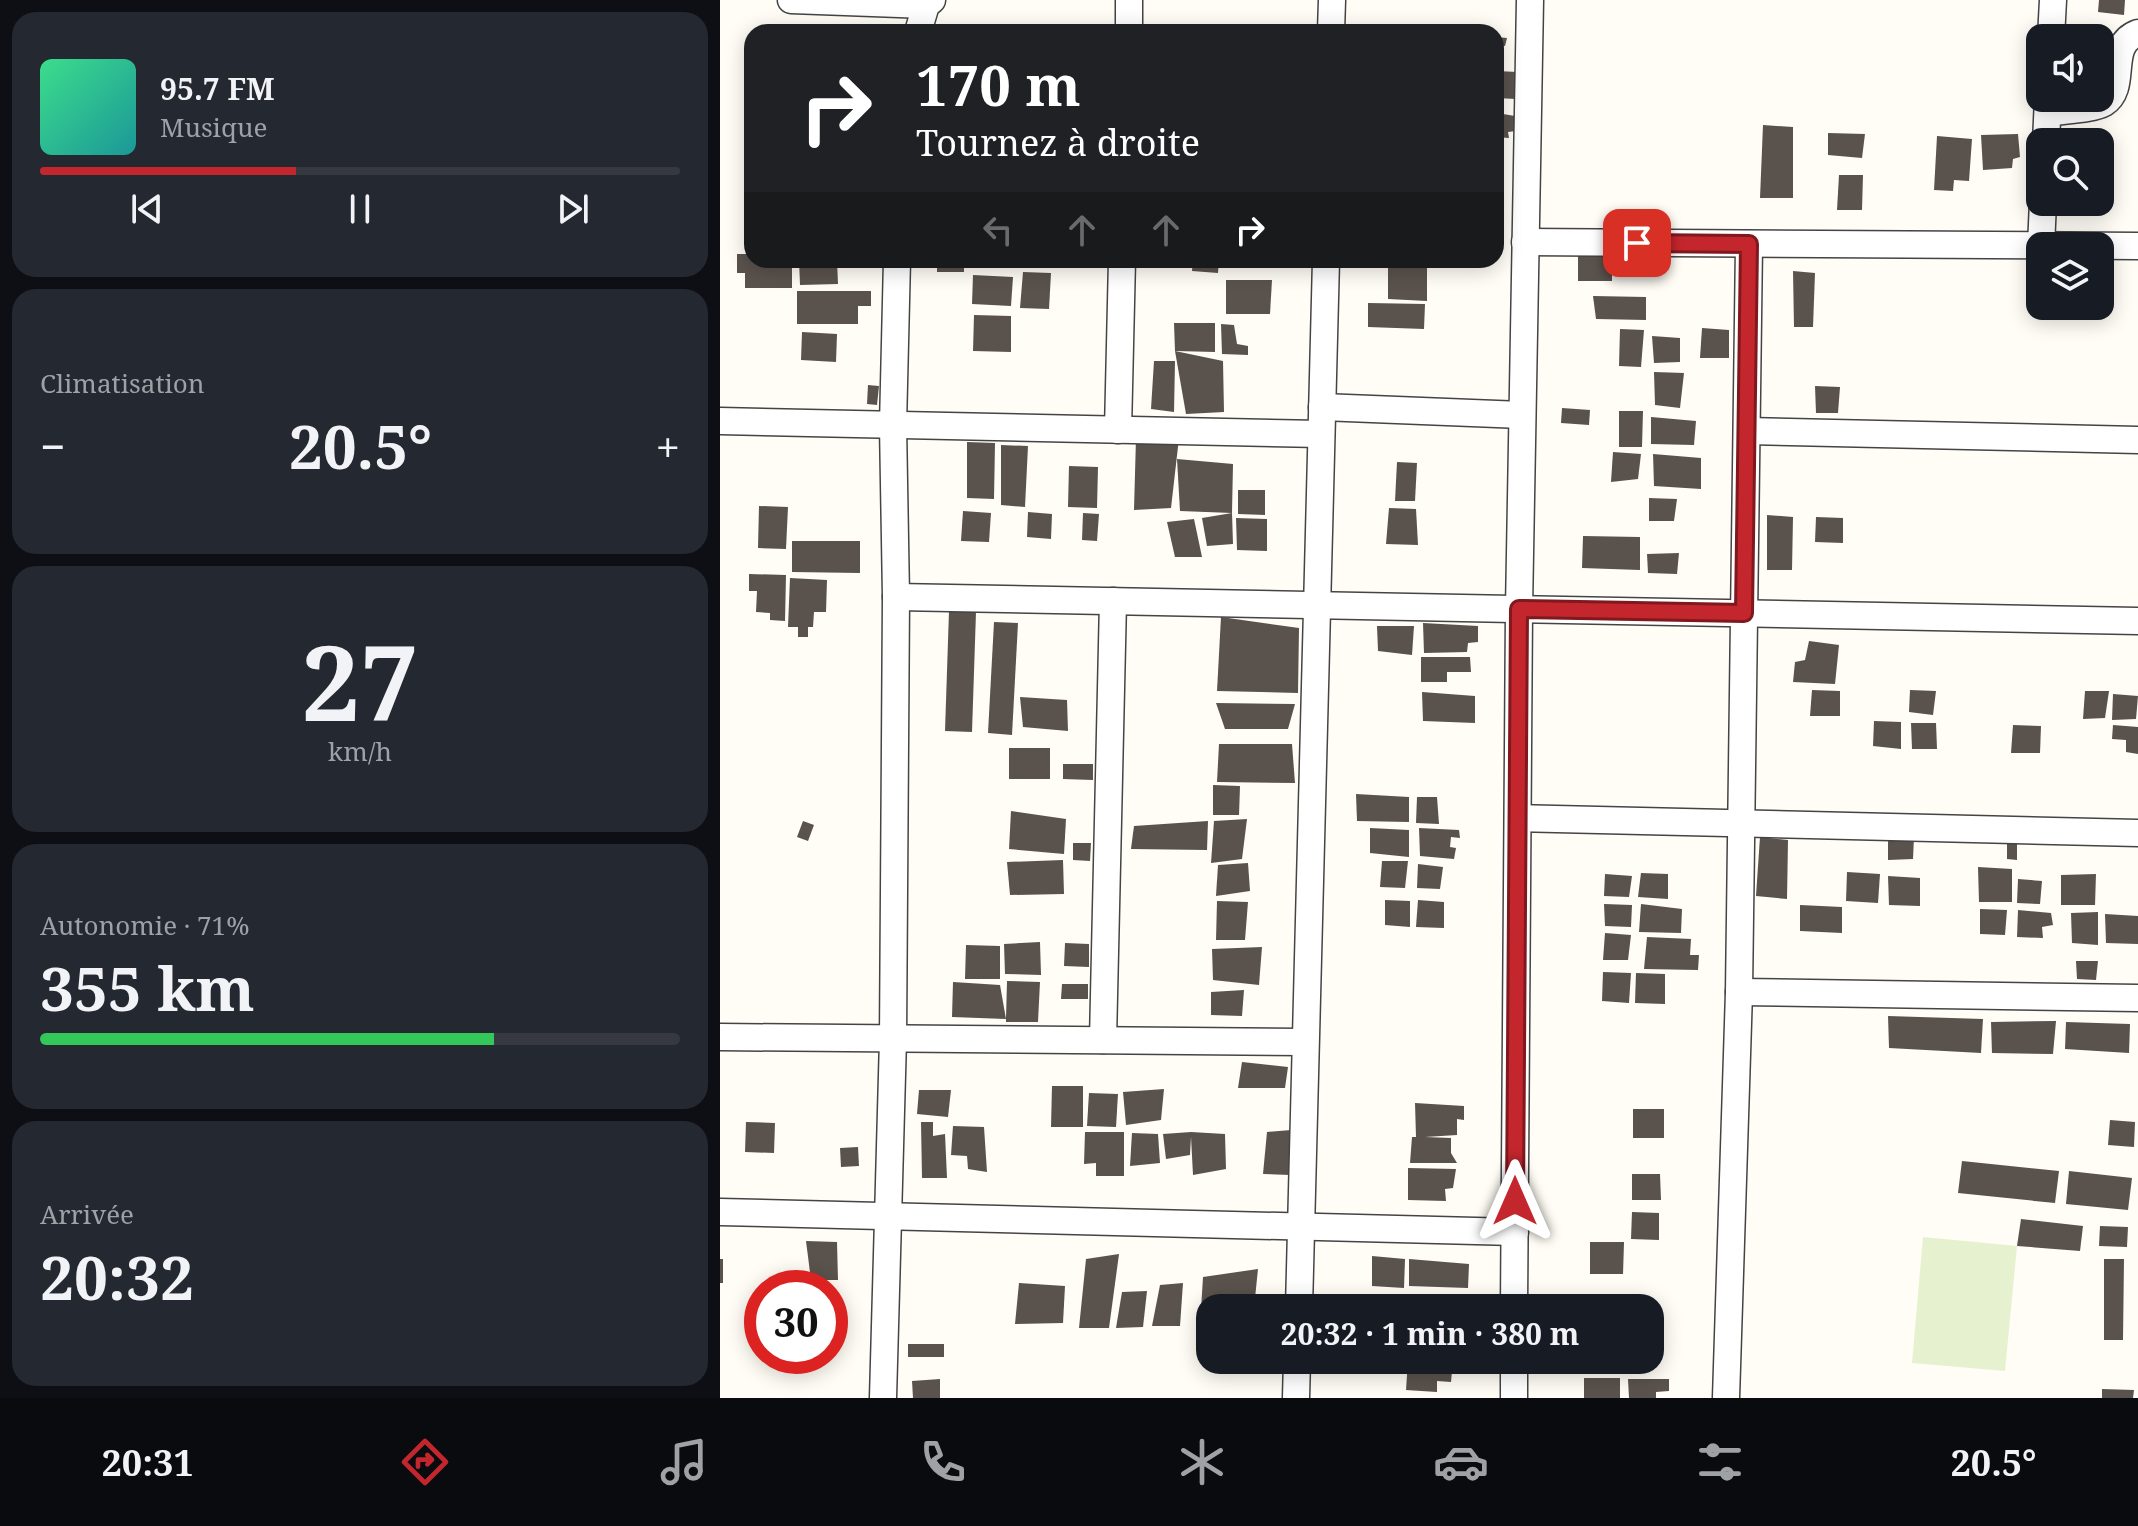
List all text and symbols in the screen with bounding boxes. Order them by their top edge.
map controls [2026,24,2114,320]
button: sound [2026,24,2114,112]
text: 170 m [916,46,1081,122]
icon: right [784,56,888,160]
text: 95.7 FM [160,68,275,109]
text: Musique [160,109,267,145]
text: Tournez à droite [916,118,1200,167]
button: search [2026,128,2114,216]
icon: previous [125,187,169,231]
icon: pause [338,187,382,231]
icon: next [551,187,595,231]
icon: left [976,208,1020,252]
icon: ahead [1060,208,1104,252]
icon: ahead [1144,208,1188,252]
icon: right [1228,208,1272,252]
pin [1603,209,1671,277]
icon: arrive [1615,221,1659,265]
button: layers [2026,232,2114,320]
text: Climatisation [40,365,205,401]
text: 20.5° [289,405,432,487]
text: − [40,416,65,476]
text: + [655,416,680,476]
text: 27 [301,610,419,751]
text: km/h [328,733,392,769]
text: Autonomie · 71% [40,907,249,943]
text: 355 km [40,947,255,1029]
position arrow [1473,1159,1557,1243]
text: Arrivée [40,1196,134,1232]
text: 20:32 [40,1236,194,1318]
speed limit sign: 30 [744,1270,848,1374]
text: 20:32 · 1 min · 380 m [1281,1313,1579,1354]
icon: directions [397,1434,453,1490]
icon: music [656,1434,712,1490]
icon: phone [915,1434,971,1490]
icon: climate [1174,1434,1230,1490]
icon: car [1433,1434,1489,1490]
icon: filters [1692,1434,1748,1490]
text: 20:31 [101,1438,194,1487]
text: 20.5° [1950,1438,2036,1487]

